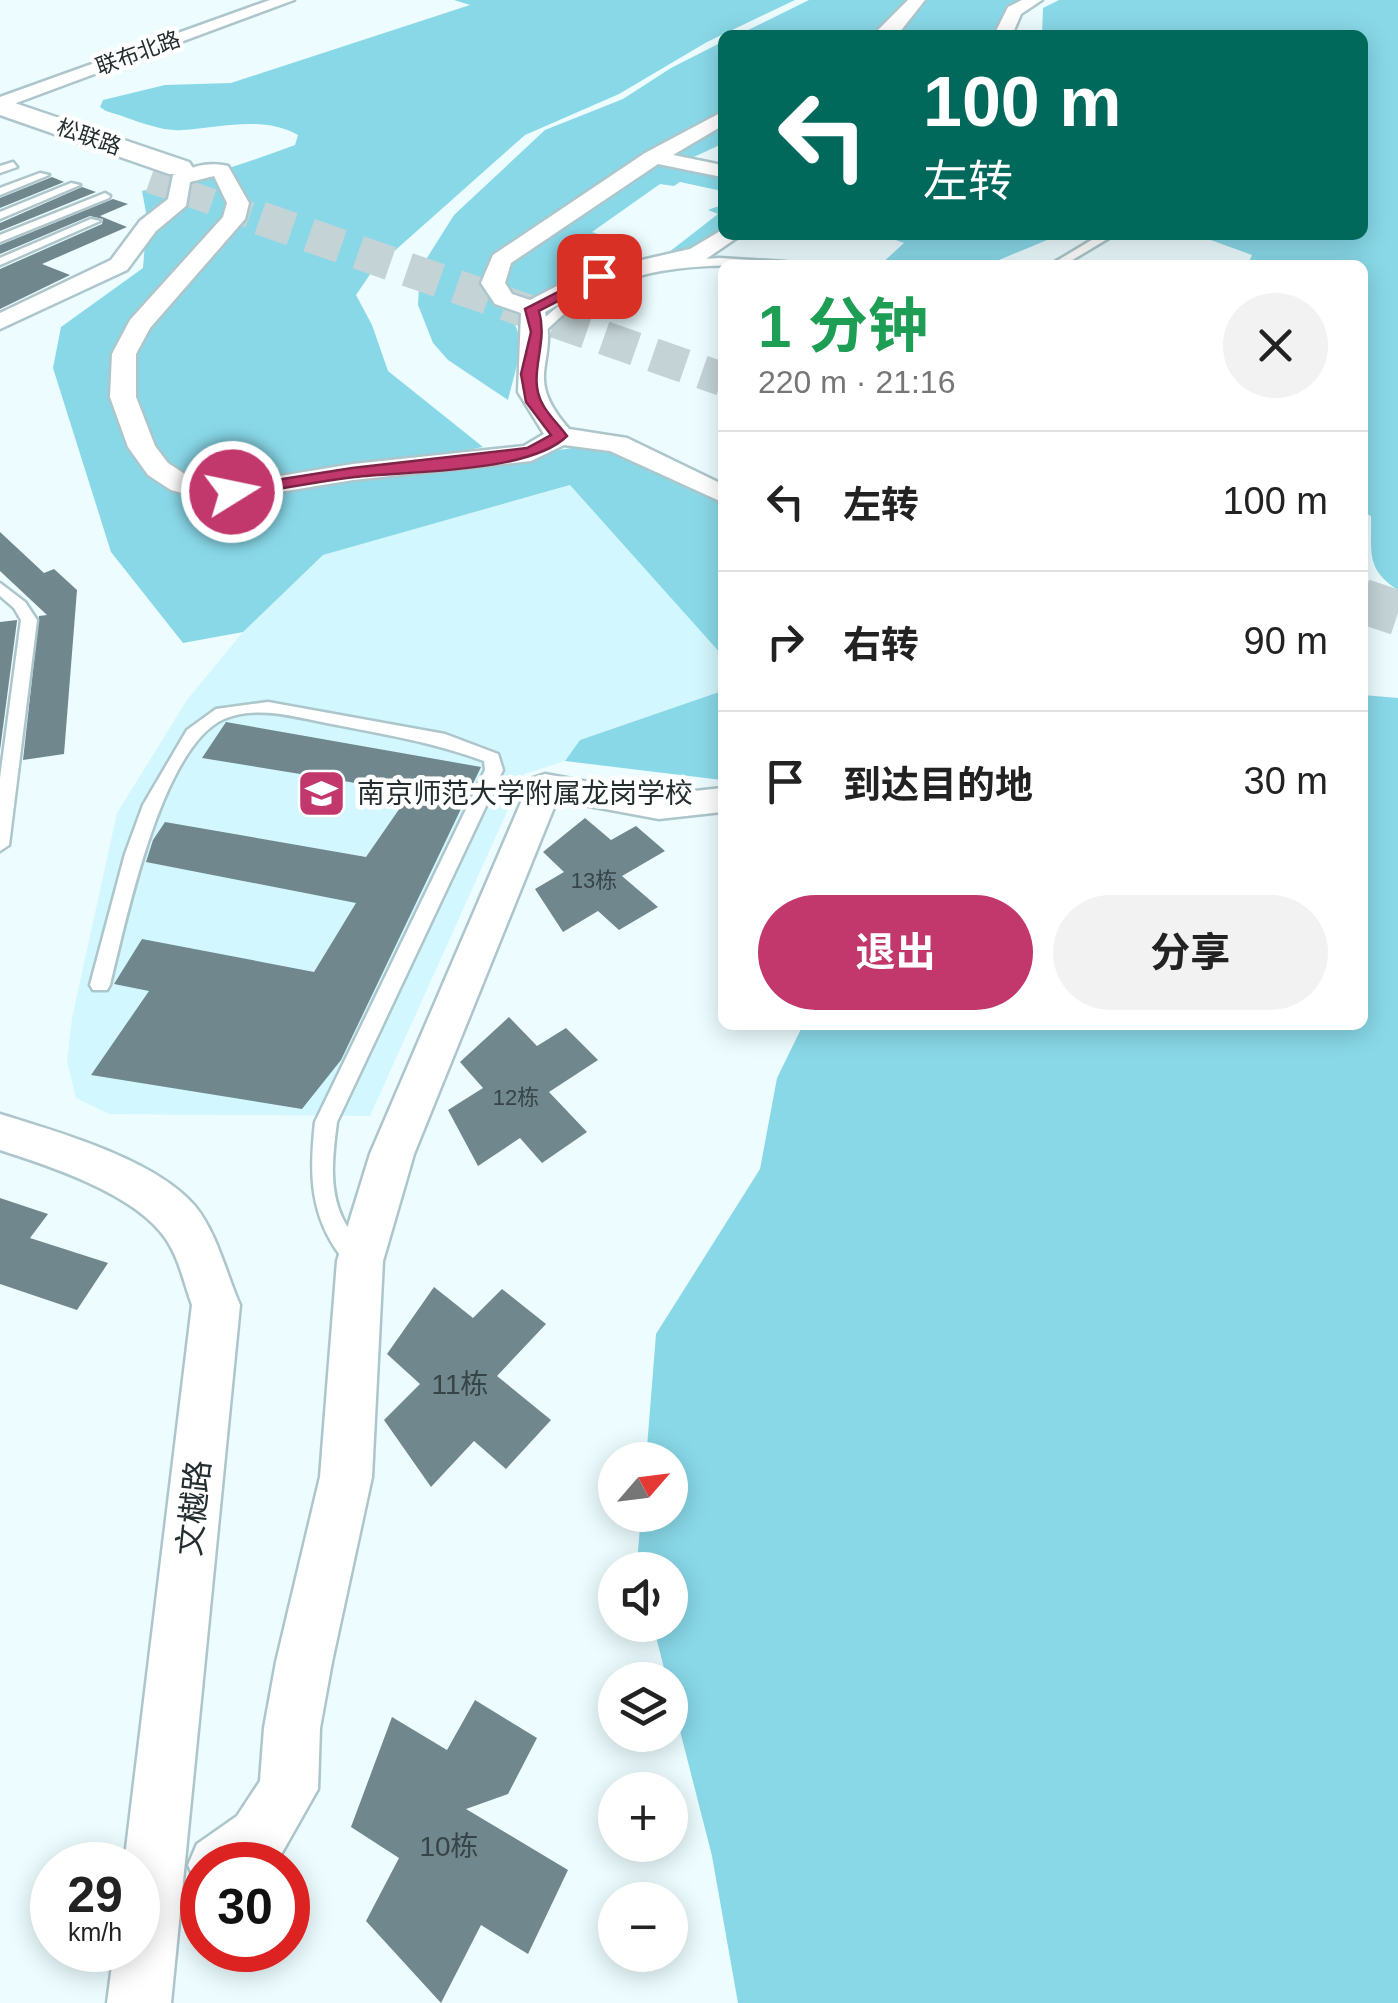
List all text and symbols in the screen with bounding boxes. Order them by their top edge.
street label: 联布北路 [92,26,184,80]
text: 100 m [923,63,1121,141]
icon: left [758,70,888,200]
street label: 松联路 [54,114,124,160]
text: 左转 [923,156,1013,207]
pin [557,234,642,319]
icon: arrive [572,249,627,304]
text: 1 分钟 [758,293,928,360]
button: close [1223,293,1328,398]
text: 220 m · 21:16 [758,364,955,400]
position arrow [180,440,284,544]
icon: left [758,474,813,529]
text: 100 m [1222,480,1328,522]
text: 左转 [843,484,919,526]
icon: right [758,614,813,669]
text: 90 m [1244,620,1328,662]
text: 右转 [843,624,919,666]
icon: arrive [758,754,813,809]
text: 30 m [1244,760,1328,802]
text: 到达目的地 [843,764,1033,806]
school or university icon: 南京师范大学附属龙岗学校 [296,767,348,819]
place label: 南京师范大学附属龙岗学校 [357,778,693,809]
house number: 13栋 [571,868,617,893]
button: 退出 [758,895,1033,1010]
button: 分享 [1053,895,1328,1010]
house number: 12栋 [493,1085,539,1110]
house number: 11栋 [431,1369,489,1400]
north arrow [598,1442,688,1532]
map controls [598,1442,688,1972]
street label: 文樾路 [171,1458,217,1558]
button: sound [598,1552,688,1642]
button: layers [598,1662,688,1752]
button: + [598,1772,688,1862]
house number: 10栋 [419,1831,479,1862]
speed limit sign: 30 [180,1842,310,1972]
text: 29 [67,1867,123,1923]
button: − [598,1882,688,1972]
text: km/h [68,1918,122,1946]

